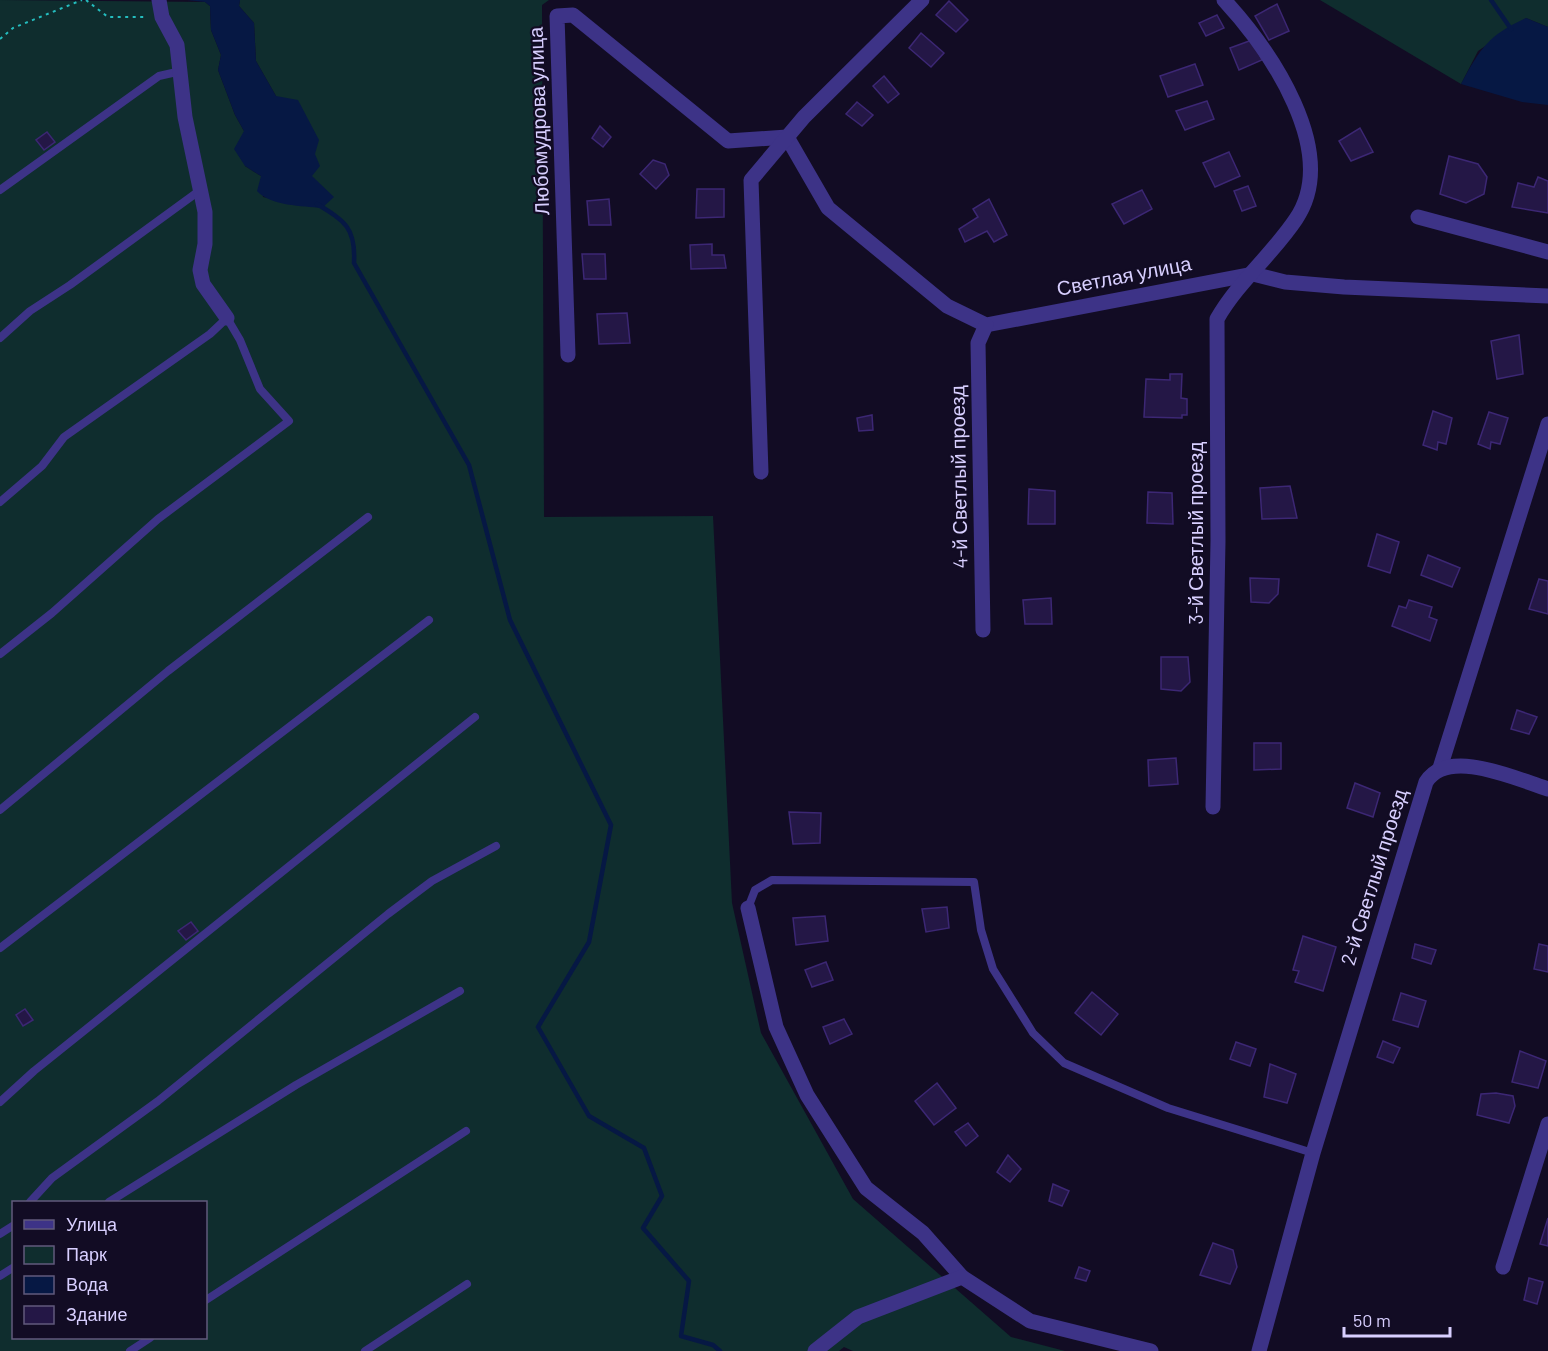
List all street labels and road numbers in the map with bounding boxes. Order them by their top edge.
street label: Любомудрова улица [523,26,553,216]
street label: Светлая улица [1054,250,1194,300]
street label: 4-й Светлый проезд [944,385,972,569]
street label: 3-й Светлый проезд [1183,441,1207,624]
street label: 2-й Светлый проезд [1335,785,1411,968]

